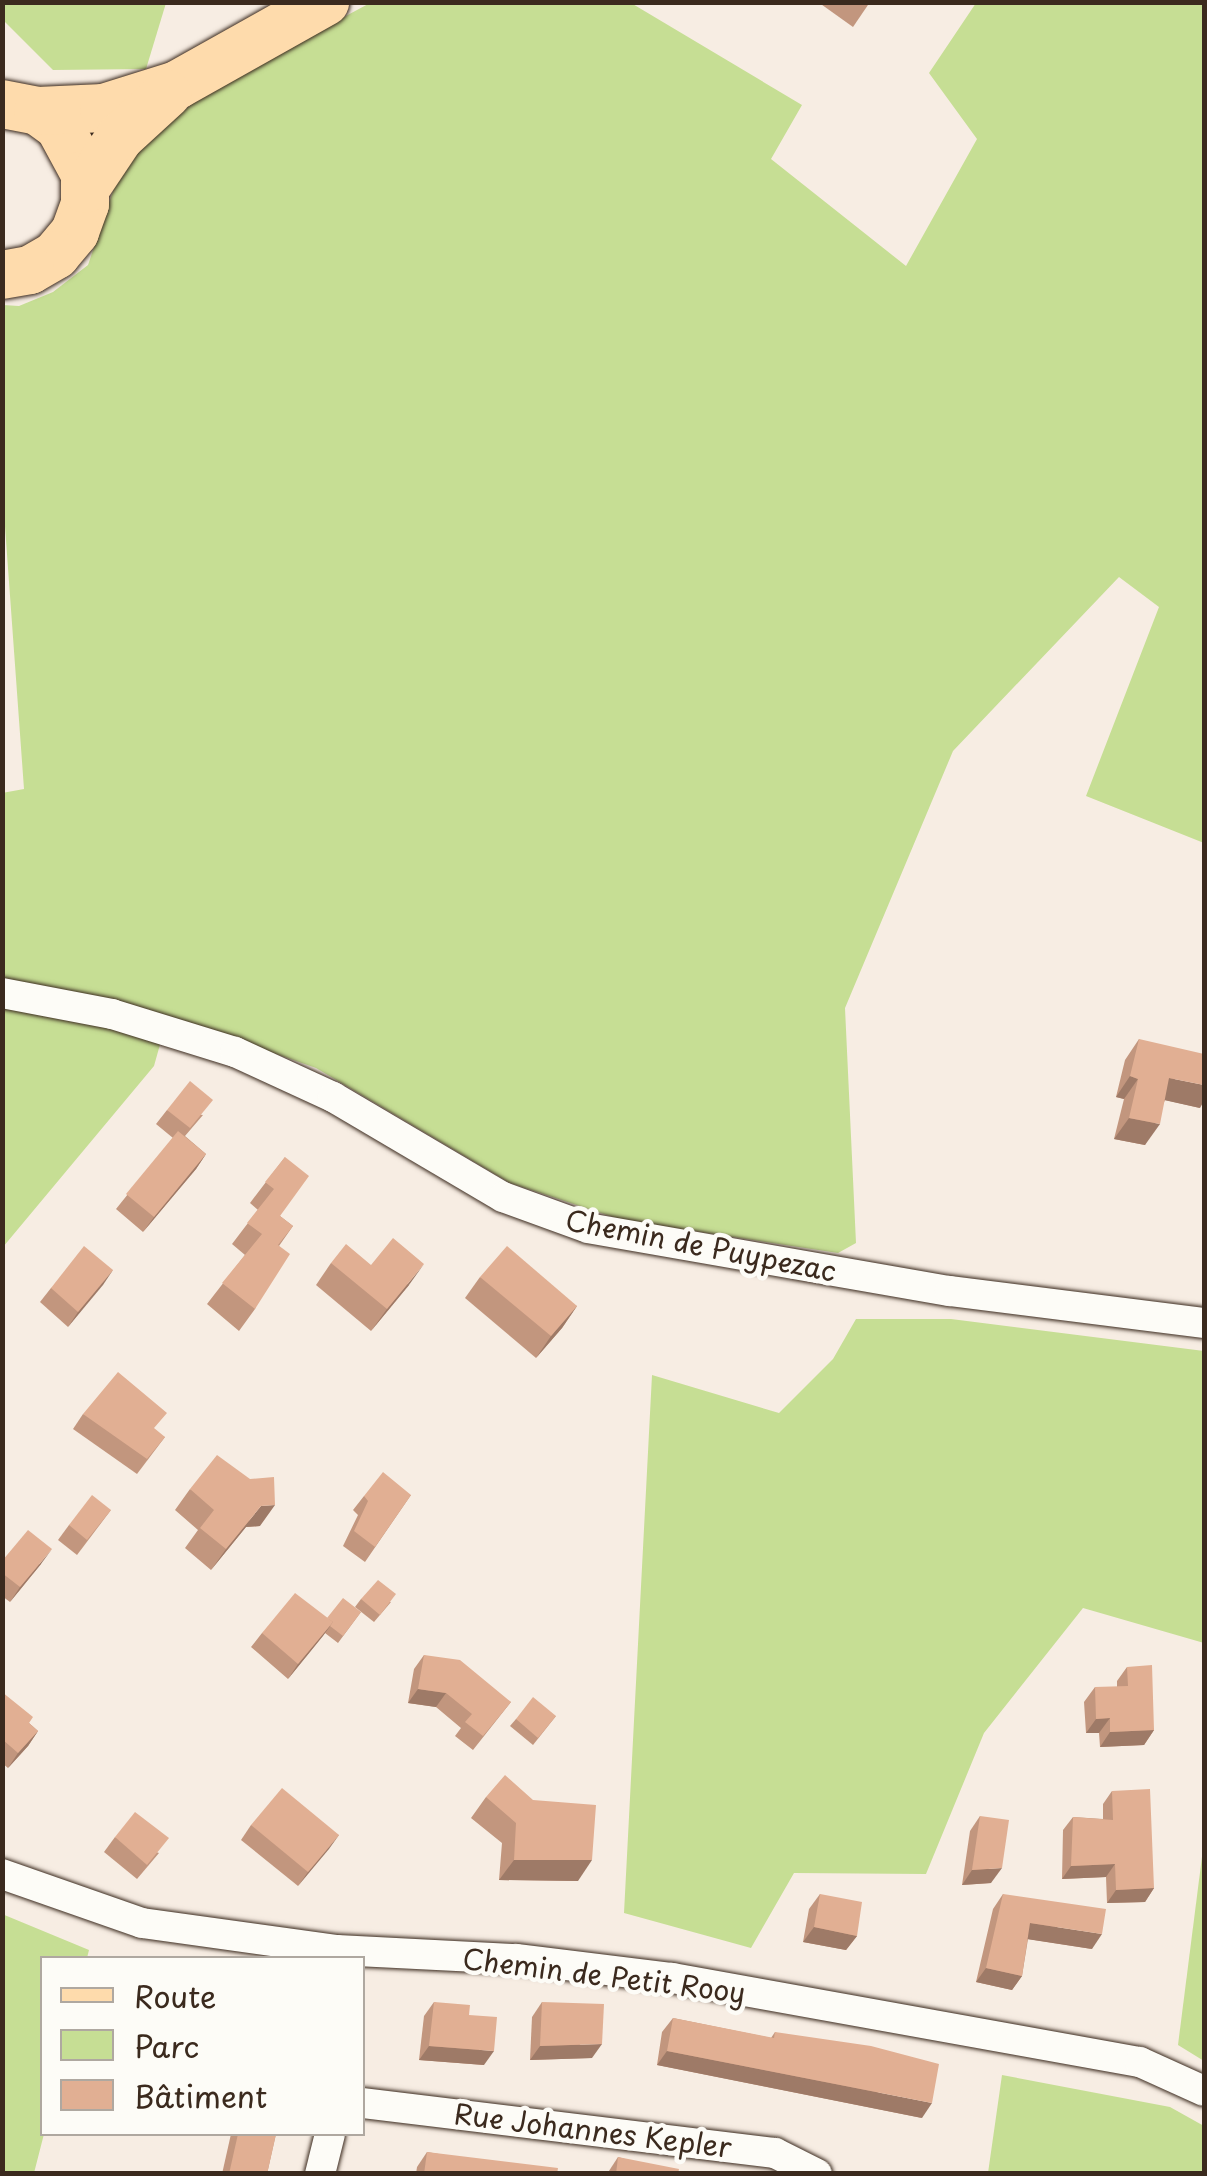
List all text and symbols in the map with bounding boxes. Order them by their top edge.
street label: Chemin de Puypezac [562,1202,840,1288]
street label: Chemin de Petit Rooy [460,1941,748,2009]
legend [40,1956,365,2136]
text: Route [134,1973,216,2018]
text: Parc [134,2023,199,2068]
text: Bâtiment [134,2073,267,2118]
street label: Rue Johannes Kepler [450,2096,736,2164]

